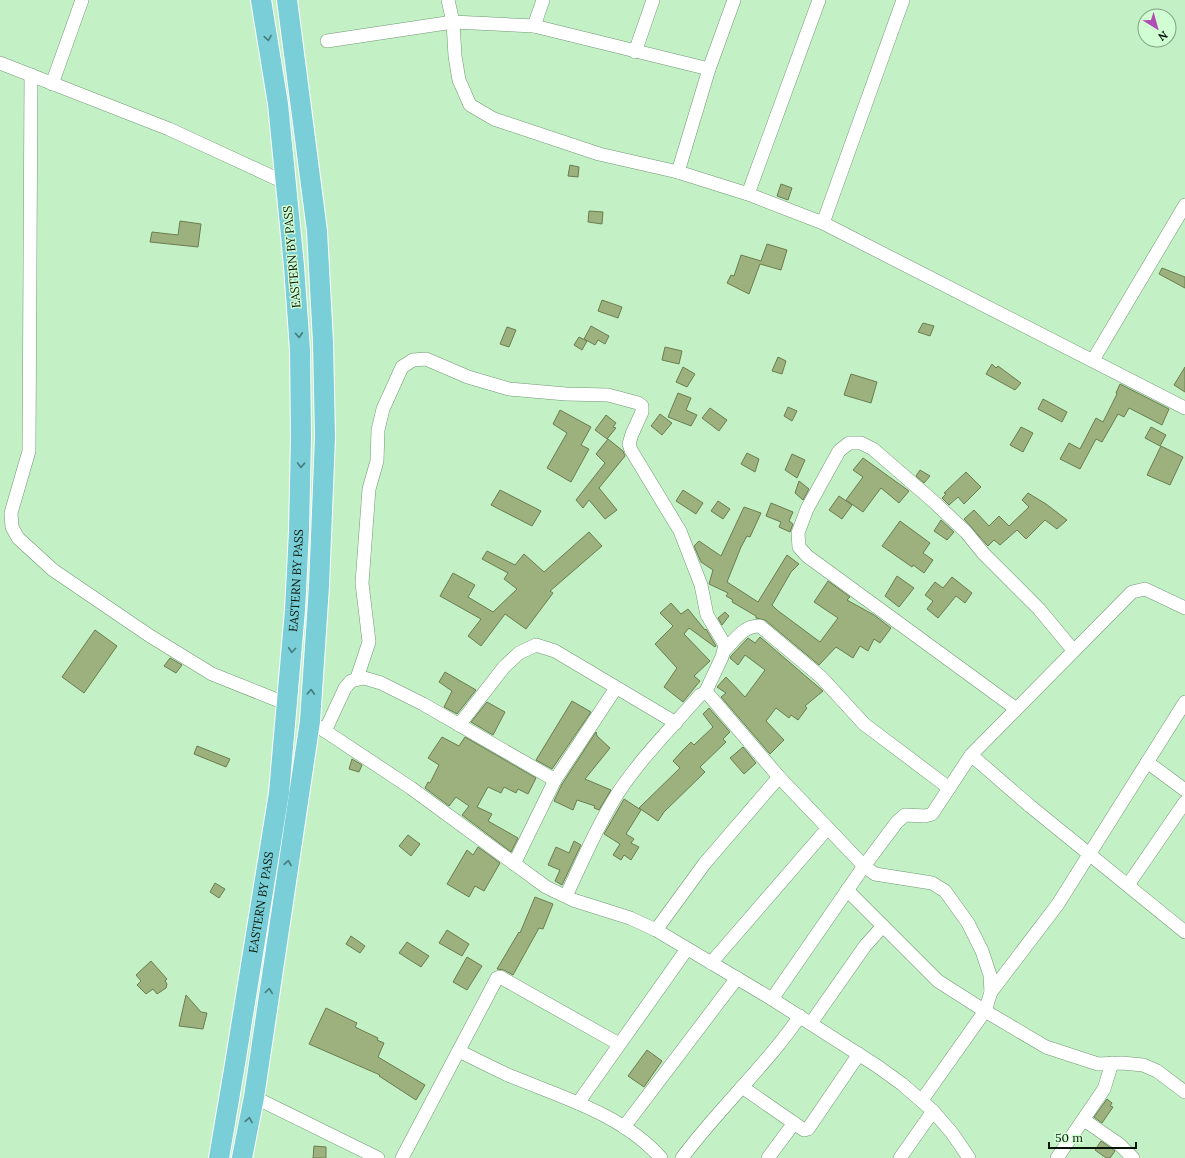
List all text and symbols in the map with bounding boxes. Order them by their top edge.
north arrow [1137,8,1177,48]
text: N [1155,28,1171,44]
one-way arrow [263,35,272,42]
street label: EASTERN BY PASS [280,205,303,309]
one-way arrow [294,332,303,338]
one-way arrow [296,462,305,468]
street label: EASTERN BY PASS [285,529,306,633]
one-way arrow [287,647,296,653]
one-way arrow [307,689,315,695]
street label: EASTERN BY PASS [245,850,276,954]
one-way arrow [283,859,292,866]
one-way arrow [264,988,273,994]
one-way arrow [245,1117,253,1123]
scale bar [1049,1124,1136,1150]
text: 50 m [1055,1130,1083,1145]

